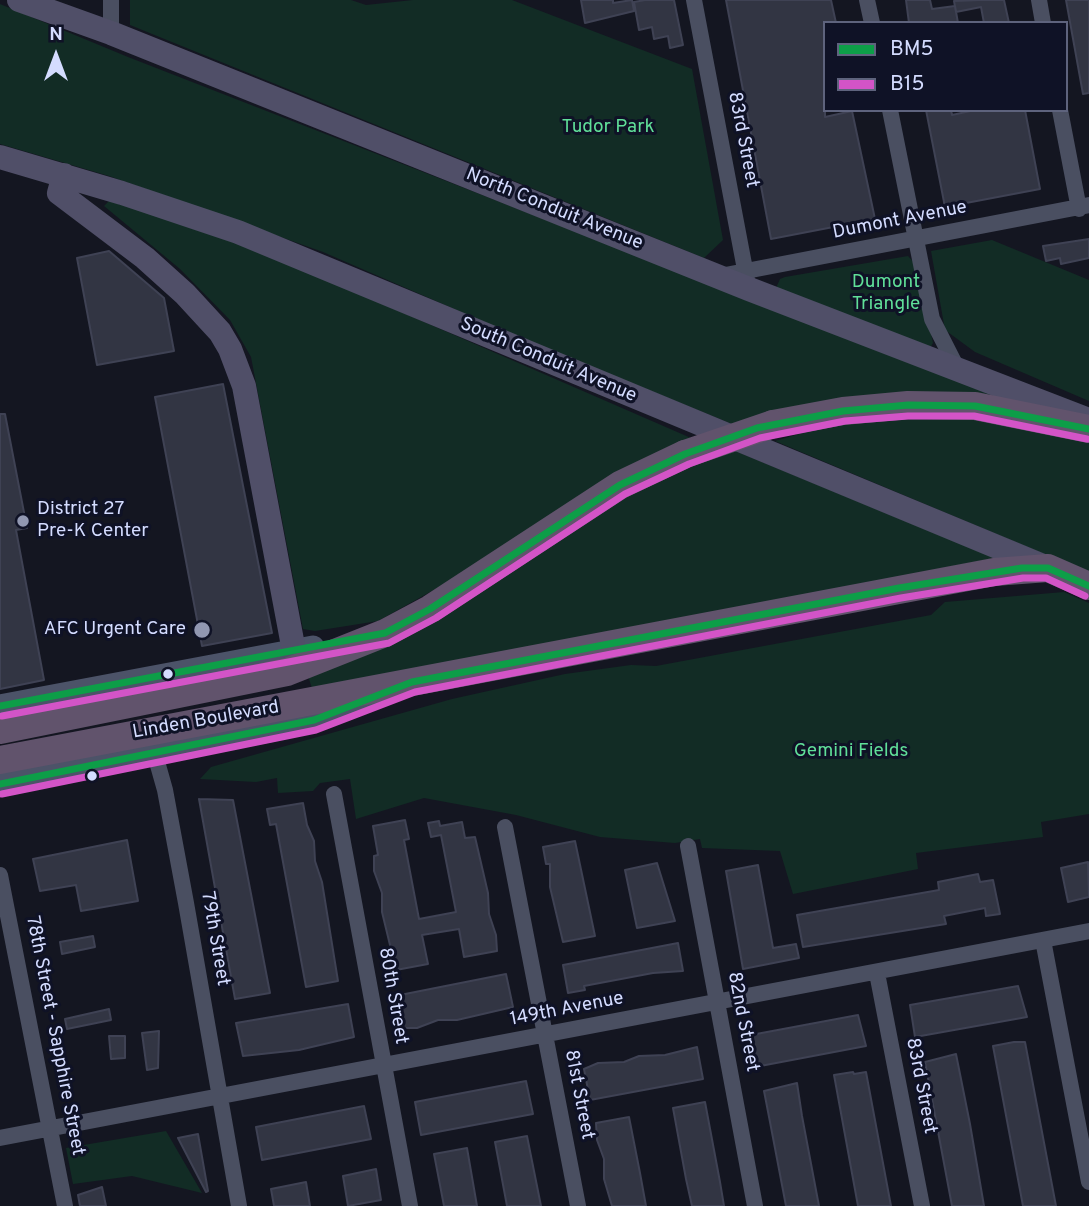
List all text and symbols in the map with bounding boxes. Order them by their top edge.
north arrow [21,21,91,91]
legend [823,21,1068,112]
text: N [49,23,63,47]
text: BM5 [890,36,934,63]
text: B15 [890,71,925,98]
street label: 83rd Street [722,90,762,190]
park label: Tudor Park [561,117,655,139]
street label: North Conduit Avenue [462,164,646,256]
street label: Dumont Avenue [831,197,969,245]
park label: Dumont Triangle [852,272,920,316]
street label: South Conduit Avenue [456,313,640,409]
place label: District 27 Pre-K Center [37,499,149,543]
marker: District 27 Pre-K Center [15,513,31,529]
place label: AFC Urgent Care [44,619,186,641]
marker: AFC Urgent Care [192,620,212,640]
unlabelled marker [161,667,175,681]
street label: Linden Boulevard [131,697,281,745]
park label: Gemini Fields [794,741,908,763]
unlabelled marker [85,769,99,783]
street label: 79th Street [194,890,234,988]
street label: 78th Street - Sapphire Street [20,914,88,1158]
street label: 80th Street [372,946,412,1046]
street label: 82nd Street [721,970,763,1074]
street label: 149th Avenue [508,988,626,1032]
street label: 83rd Street [900,1036,940,1136]
street label: 81st Street [558,1048,598,1142]

